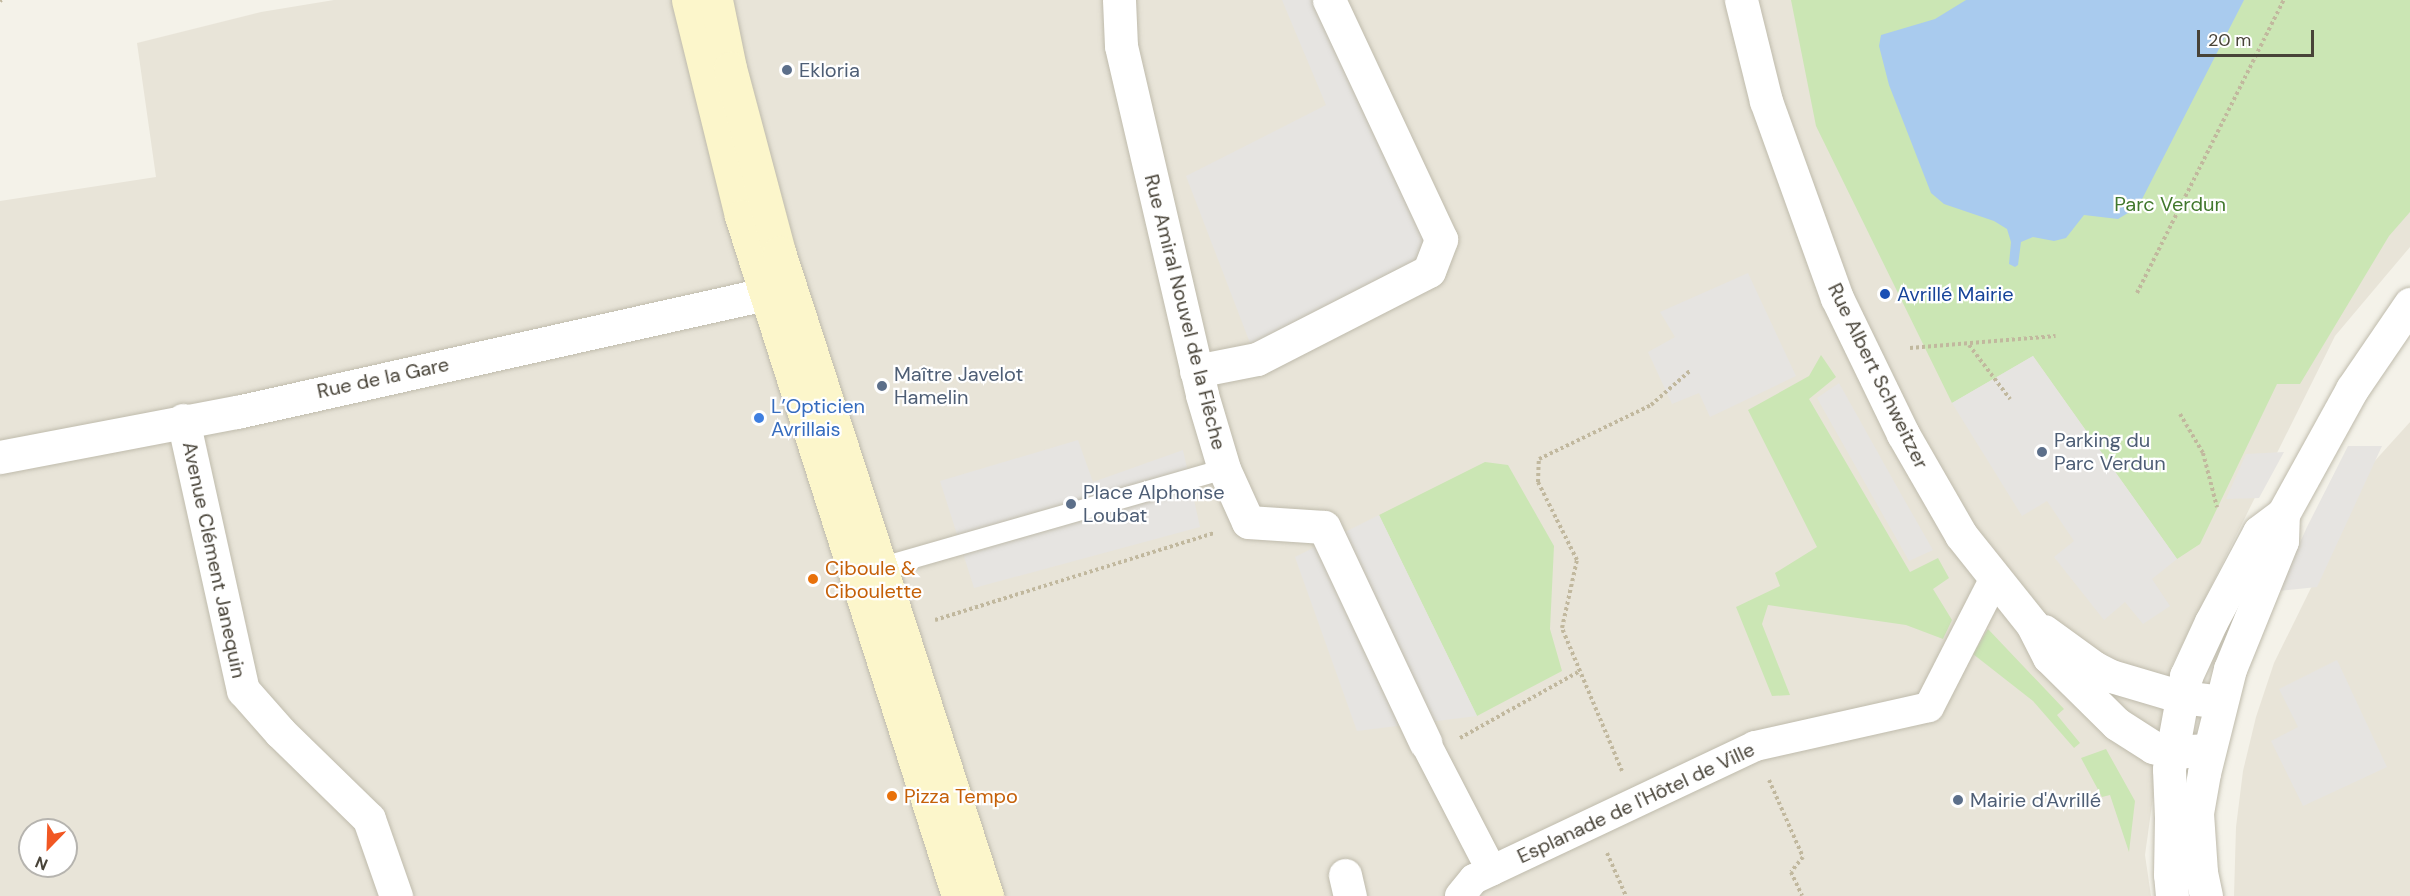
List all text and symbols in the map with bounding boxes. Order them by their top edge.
scale bar [2200,18,2317,56]
text: 20 m [2208,28,2251,52]
place label: Ekloria [799,58,860,82]
marker: Ekloria [780,63,794,77]
street label: Rue Amiral Nouvel de la Flêche [1139,172,1231,452]
park label: Parc Verdun [2114,192,2226,216]
street label: Rue Albert Schweitzer [1823,279,1933,473]
place label: Avrillé Mairie [1897,282,2014,306]
marker: Avrillé Mairie [1878,287,1892,301]
street label: Rue de la Gare [315,352,451,404]
place label: Maître Javelot Hamelin [894,362,1023,409]
marker: Maître Javelot Hamelin [875,379,889,393]
place label: L’Opticien Avrillais [771,394,865,441]
marker: L’Opticien Avrillais [752,411,766,425]
place label: Parking du Parc Verdun [2054,428,2166,475]
street label: Avenue Clément Janequin [177,440,251,680]
marker: Parking du Parc Verdun [2035,445,2049,459]
place label: Place Alphonse Loubat [1083,480,1225,527]
marker: Place Alphonse Loubat [1064,497,1078,511]
place label: Ciboule & Ciboulette [825,556,922,603]
marker: Ciboule & Ciboulette [806,572,820,586]
street label: Esplanade de l'Hôtel de Ville [1514,737,1758,869]
place label: Pizza Tempo [904,784,1018,808]
place label: Mairie d'Avrillé [1970,788,2101,812]
marker: Pizza Tempo [885,789,899,803]
marker: Mairie d'Avrillé [1951,793,1965,807]
north arrow [18,818,78,878]
text: N [32,851,51,875]

